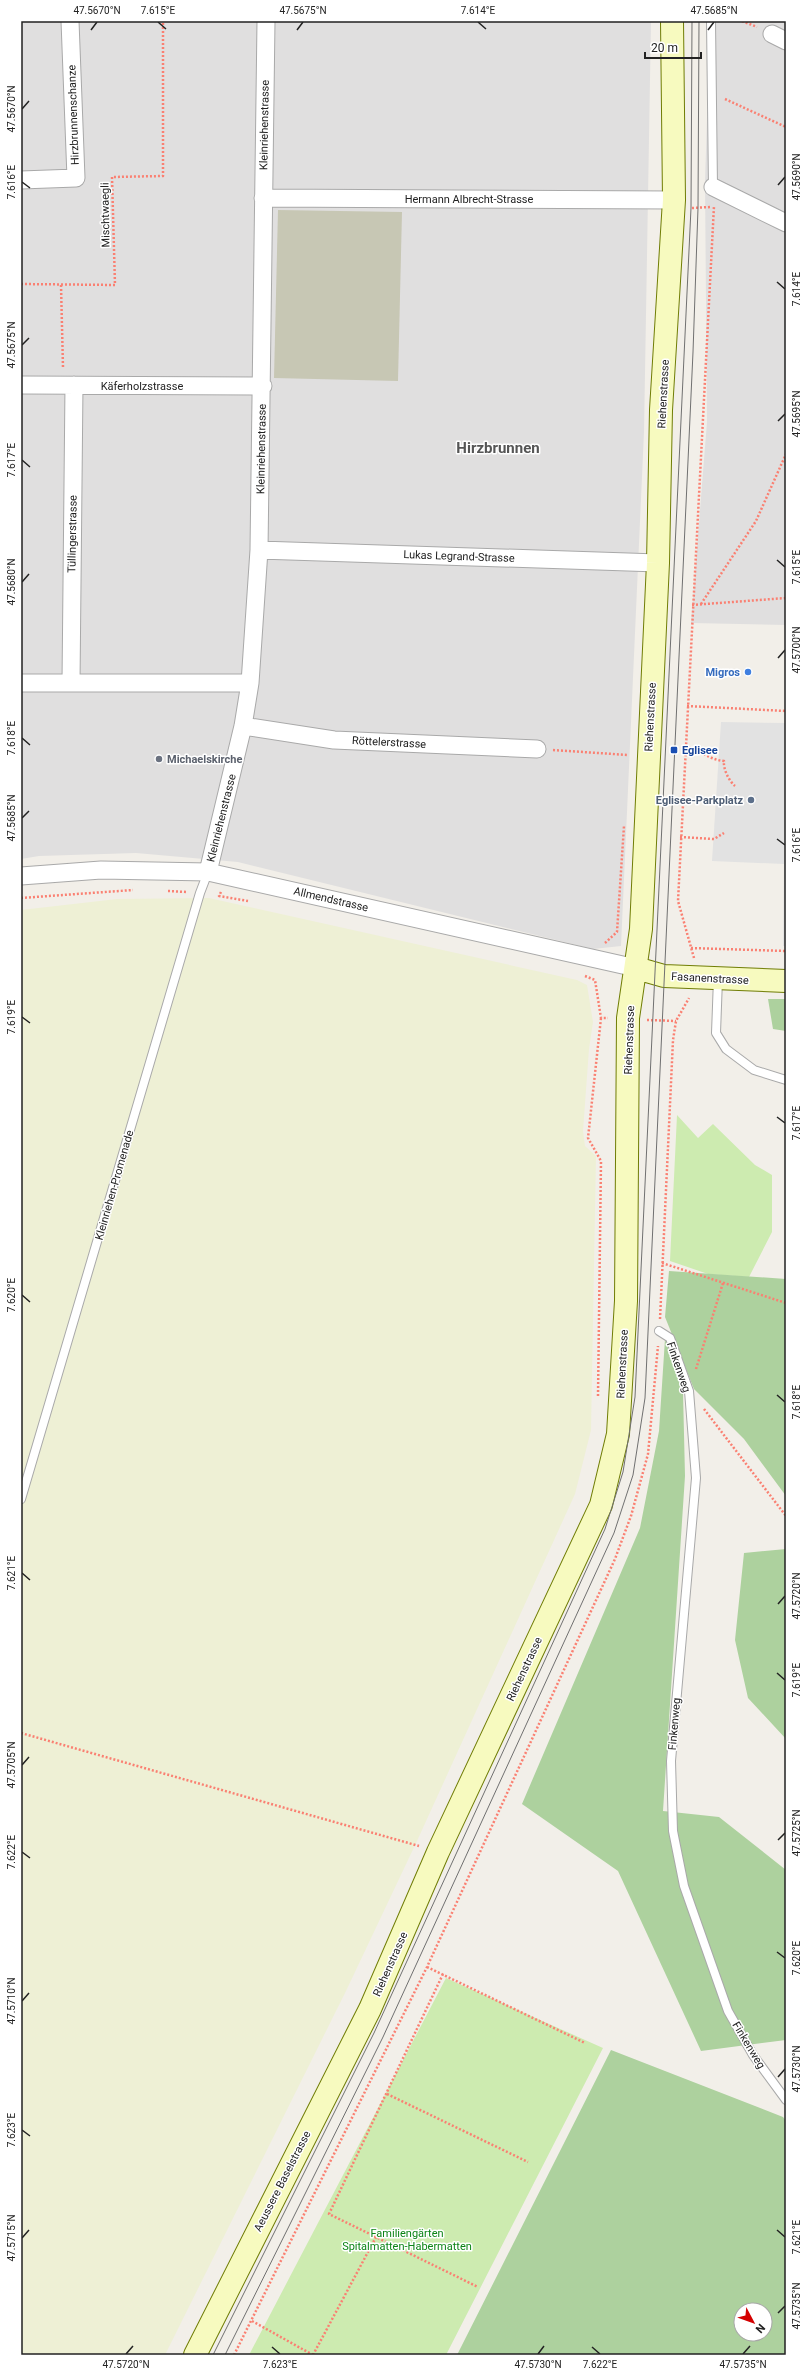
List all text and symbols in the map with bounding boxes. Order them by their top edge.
text: 47.5670°N [73,5,121,16]
text: 7.615°E [141,5,176,16]
text: 47.5675°N [279,5,327,16]
text: 7.614°E [461,5,496,16]
text: 47.5685°N [690,5,738,16]
scale bar [645,34,701,60]
text: 20 m [651,41,678,55]
street label: Hirzbrunnenschanze [65,64,82,165]
street label: Kleinriehenstrasse [257,80,272,170]
text: 47.5670°N [6,85,17,133]
text: 47.5690°N [791,153,802,201]
text: 7.616°E [6,164,17,199]
street label: Mischtwaegli [98,182,113,248]
street label: Hermann Albrecht-Strasse [405,193,534,206]
text: 7.614°E [791,271,802,306]
text: 47.5675°N [6,321,17,369]
street label: Riehenstrasse [655,359,672,429]
street label: Käferholzstrasse [101,380,183,393]
text: 47.5695°N [791,390,802,438]
street label: Kleinriehenstrasse [254,404,269,494]
district label: Hirzbrunnen [456,439,540,457]
text: 7.617°E [6,442,17,477]
street label: Tüllingerstrasse [65,495,80,573]
street label: Lukas Legrand-Strasse [403,548,515,565]
text: 7.615°E [791,549,802,584]
text: 47.5680°N [6,558,17,606]
text: 47.5700°N [791,626,802,674]
place label: Migros [705,666,740,679]
marker: Migros [743,667,753,677]
street label: Riehenstrasse [642,682,659,752]
text: 7.618°E [6,720,17,755]
street label: Röttelerstrasse [352,734,427,751]
place label: Eglisee [682,744,718,757]
marker: Eglisee [669,745,679,755]
place label: Michaelskirche [167,753,242,766]
marker: Michaelskirche [154,754,164,764]
street label: Kleinriehenstrasse [204,773,239,864]
text: 47.5685°N [6,794,17,842]
place label: Eglisee-Parkplatz [656,794,743,807]
marker: Eglisee-Parkplatz [746,795,756,805]
text: 7.616°E [791,827,802,862]
street label: Allmendstrasse [292,885,370,914]
street label: Fasanenstrasse [671,970,749,987]
text: 7.619°E [6,999,17,1034]
street label: Riehenstrasse [622,1005,637,1075]
text: 7.617°E [791,1105,802,1140]
street label: Kleinriehen-Promenade [93,1128,136,1242]
text: 7.620°E [6,1277,17,1312]
street label: Riehenstrasse [614,1329,631,1399]
street label: Finkenweg [664,1340,693,1394]
text: 7.618°E [791,1384,802,1419]
text: 7.621°E [6,1555,17,1590]
text: 47.5720°N [791,1572,802,1620]
street label: Riehenstrasse [504,1635,545,1703]
text: 7.619°E [791,1662,802,1697]
street label: Finkenweg [666,1697,683,1751]
text: 47.5705°N [6,1741,17,1789]
text: 47.5725°N [791,1809,802,1857]
text: 7.622°E [6,1834,17,1869]
street label: Riehenstrasse [370,1930,411,1998]
text: 7.620°E [791,1940,802,1975]
text: 47.5710°N [6,1977,17,2025]
street label: Finkenweg [729,2019,768,2071]
text: 47.5730°N [791,2045,802,2093]
text: 7.623°E [6,2112,17,2147]
street label: Aeussere Baselstrasse [251,2128,314,2234]
text: 47.5715°N [6,2214,17,2262]
text: 7.621°E [791,2219,802,2254]
park label: Familiengärten Spitalmatten-Habermatten [342,2227,472,2253]
text: 47.5735°N [791,2282,802,2330]
north arrow [733,2302,773,2342]
text: N [753,2321,768,2336]
text: 47.5720°N [102,2359,150,2370]
text: 7.623°E [263,2359,298,2370]
text: 47.5730°N [514,2359,562,2370]
text: 7.622°E [583,2359,618,2370]
text: 47.5735°N [719,2359,767,2370]

